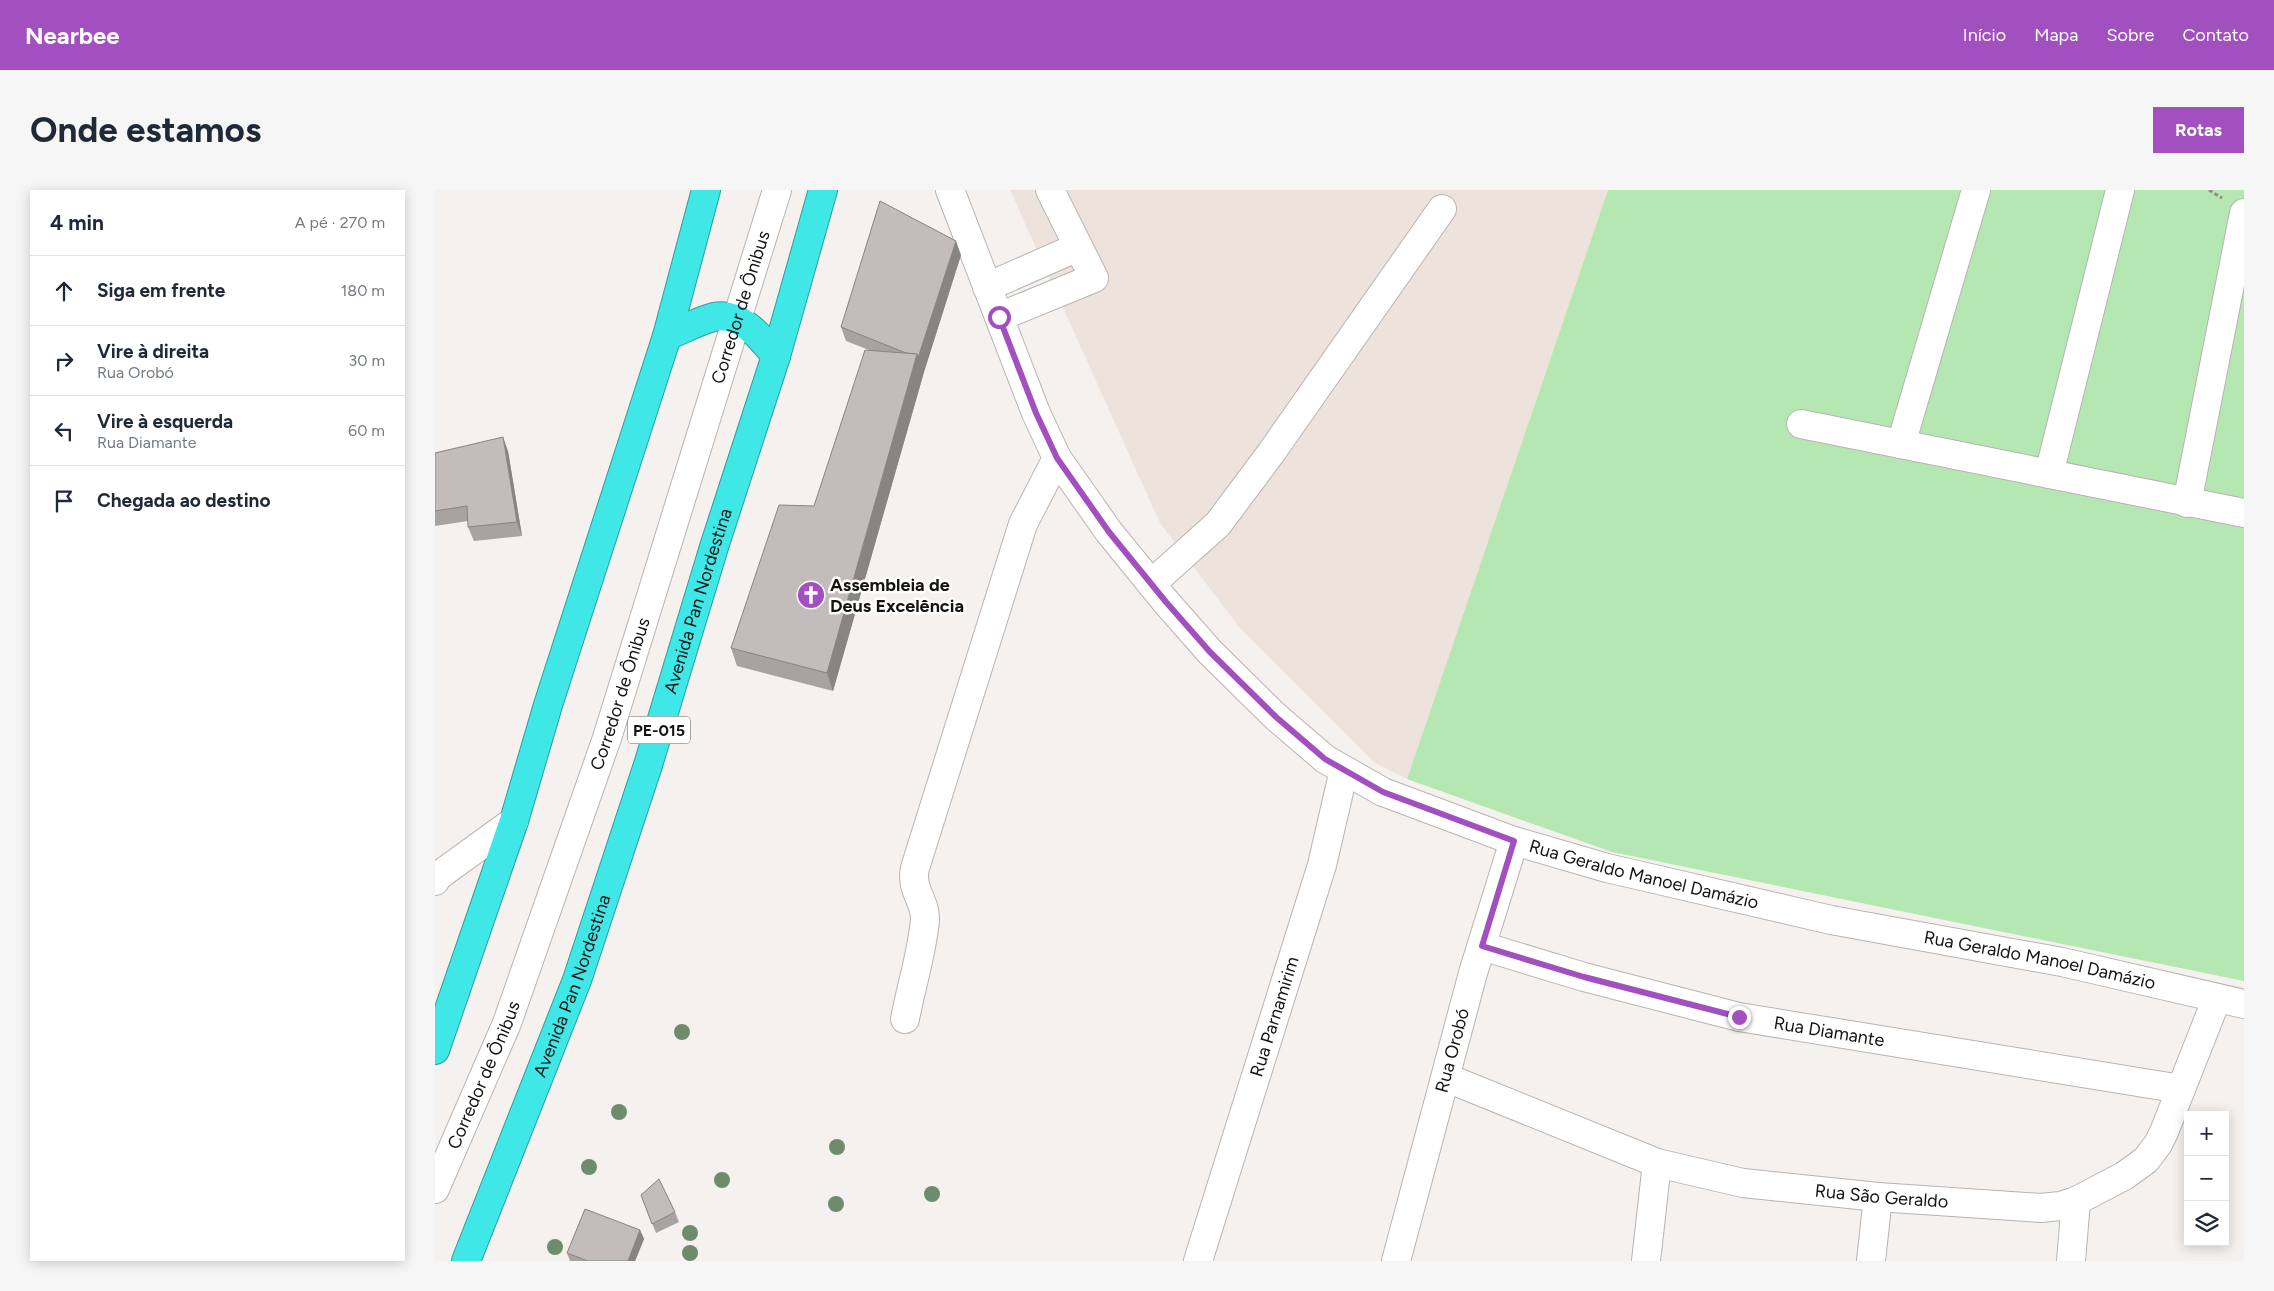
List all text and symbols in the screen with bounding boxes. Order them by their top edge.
text: Nearbee [25,21,120,50]
text: Início [1963,24,2006,46]
text: Mapa [2034,24,2078,46]
text: Sobre [2106,24,2154,46]
text: Contato [2182,24,2249,46]
button: Rotas [2153,107,2244,153]
text: Onde estamos [30,109,261,151]
text: 4 min [50,210,104,235]
text: A pé · 270 m [295,213,385,232]
street label: Corredor de Ônibus [707,228,775,386]
icon: ahead [50,277,78,305]
text: Siga em frente [97,279,225,302]
text: 180 m [341,281,385,300]
route start [988,306,1011,329]
text: Vire à direita [97,340,209,363]
icon: right [50,347,78,375]
text: 30 m [348,351,385,370]
text: Rua Orobó [97,363,174,382]
text: Vire à esquerda [97,410,233,433]
icon: left [50,417,78,445]
text: 60 m [348,421,385,440]
text: Rua Diamante [97,433,196,452]
icon: arrive [50,487,78,515]
text: Chegada ao destino [97,489,270,512]
street label: Avenida Pan Nordestina [659,505,737,696]
place label: Assembleia de Deus Excelência [830,574,964,617]
church icon: Assembleia de Deus Excelência [796,580,826,610]
street label: Corredor de Ônibus [586,615,655,773]
road number: PE-015 [628,716,690,744]
street label: Rua Geraldo Manoel Damázio [1527,835,1761,914]
street label: Avenida Pan Nordestina [529,892,615,1080]
street label: Rua Geraldo Manoel Damázio [1922,926,2158,994]
street label: Rua Parnamirim [1245,954,1304,1080]
street label: Corredor de Ônibus [443,998,525,1153]
street label: Rua Orobó [1431,1006,1474,1095]
route end [1728,1006,1751,1029]
street label: Rua Diamante [1772,1012,1886,1052]
map controls [2184,1111,2229,1246]
button: + [2184,1111,2229,1156]
button: − [2184,1156,2229,1201]
street label: Rua São Geraldo [1814,1180,1949,1213]
button: layers [2184,1201,2229,1246]

